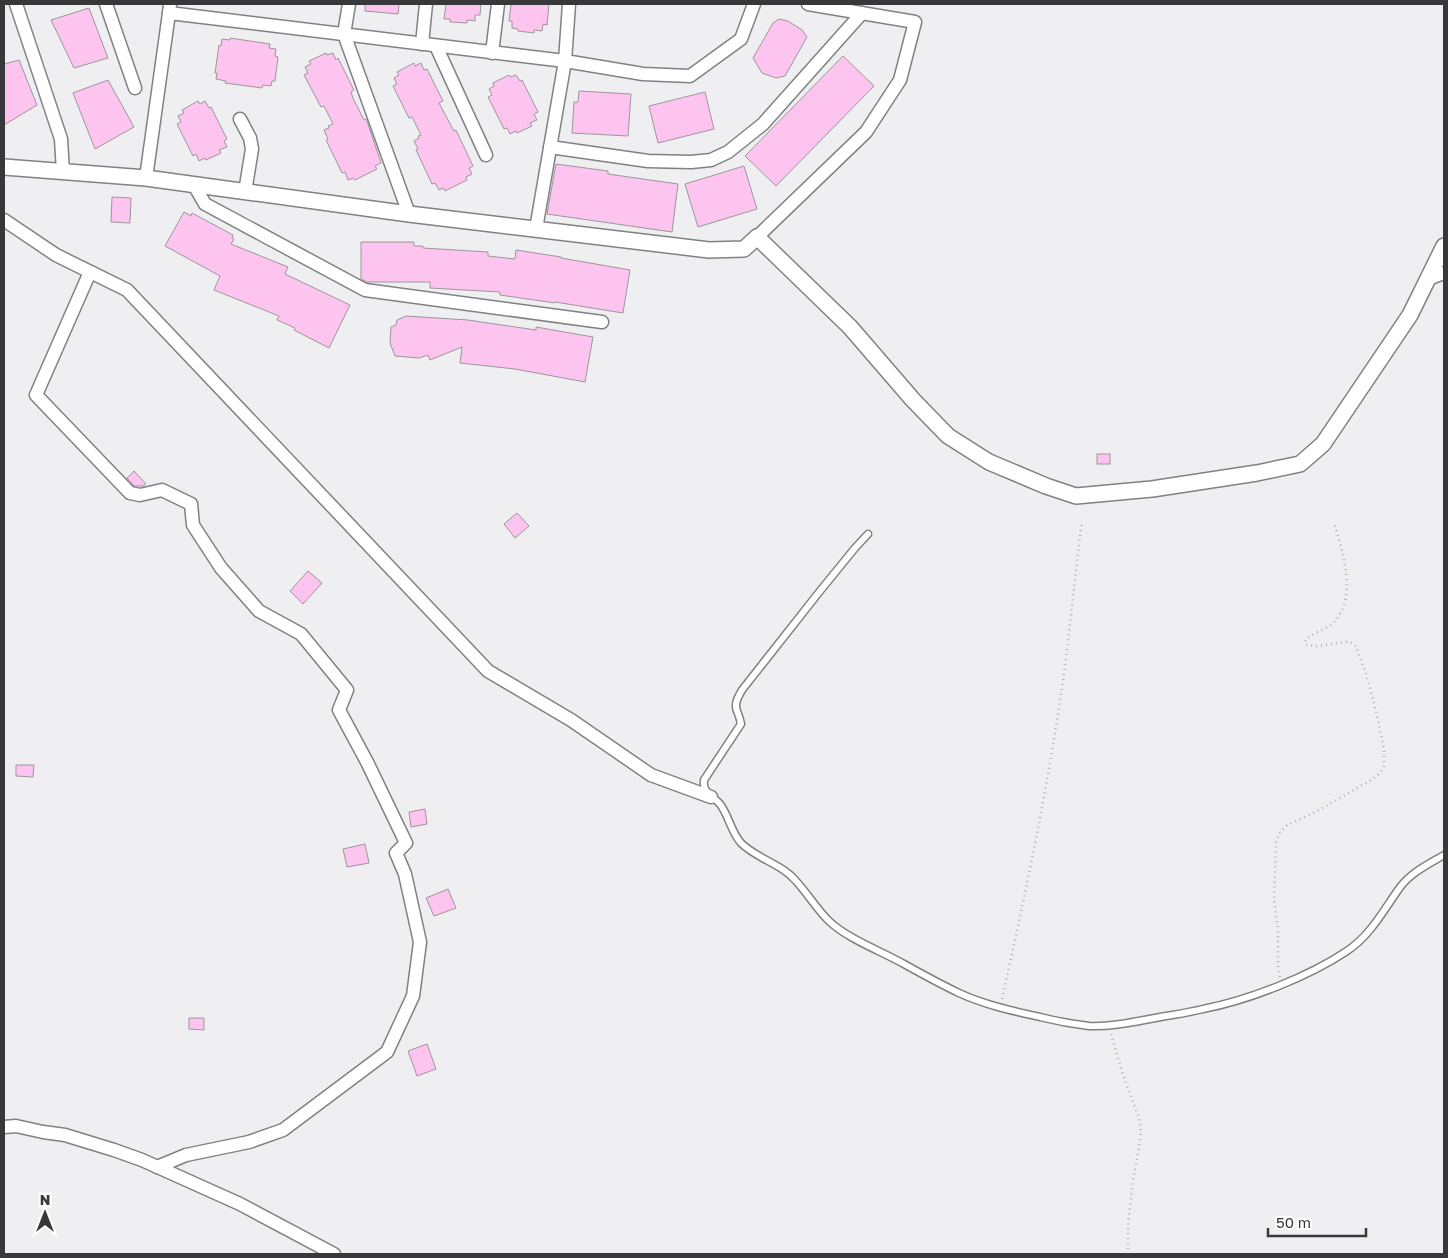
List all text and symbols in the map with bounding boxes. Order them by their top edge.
north arrow [20,1188,70,1238]
text: N [40,1191,50,1208]
scale bar [1268,1206,1366,1238]
text: 50 m [1276,1213,1311,1231]

